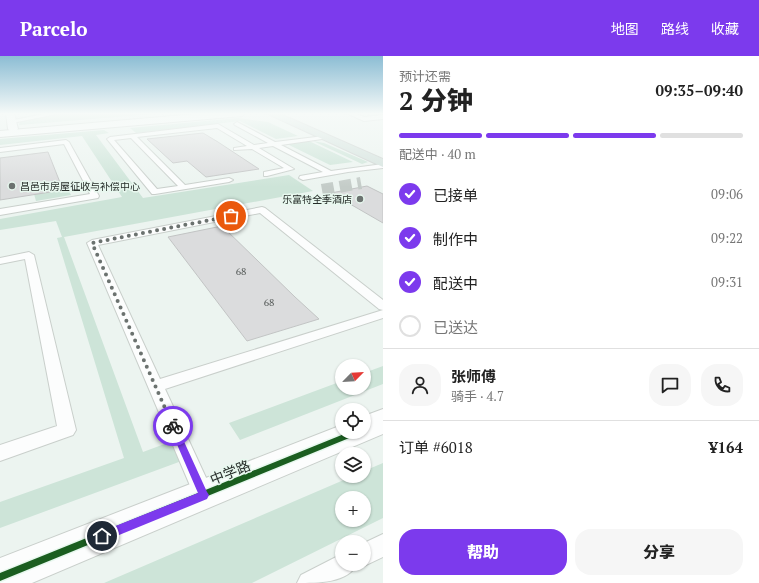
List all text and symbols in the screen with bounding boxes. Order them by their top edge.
text: Parcelo [20,16,88,41]
text: 地图 [611,19,639,38]
text: 路线 [661,19,689,38]
text: 收藏 [711,19,739,38]
text: 预计还需 [399,67,451,85]
text: 09:35–09:40 [656,80,743,100]
text: 2 分钟 [399,83,473,117]
text: 配送中 · 40 m [399,145,476,163]
place label: 昌邑市房屋征收与补偿中心 [20,180,140,193]
marker: 昌邑市房屋征收与补偿中心 [7,181,17,191]
icon: check [399,183,421,205]
text: 已接单 [433,185,478,205]
text: 09:06 [711,185,743,203]
place label: 乐富特全季酒店 [282,193,352,206]
marker: 乐富特全季酒店 [355,194,365,204]
pin [214,199,248,233]
icon: bag [220,205,242,227]
icon: check [399,227,421,249]
text: 制作中 [433,229,478,249]
text: 09:22 [711,229,743,247]
house number: 68 [236,265,246,278]
icon: check [399,271,421,293]
text: 配送中 [433,273,478,293]
text: 09:31 [711,273,743,291]
house number: 68 [264,296,274,309]
text: 已送达 [433,317,478,337]
north arrow [335,359,371,395]
map controls [335,359,371,571]
button: person [399,364,441,406]
button: chat [649,364,691,406]
button: phone [701,364,743,406]
text: 张师傅 [451,366,496,386]
text: 骑手 · 4.7 [451,387,504,405]
button: locate [335,403,371,439]
courier [153,406,193,446]
icon: bike [162,415,184,437]
text: 订单 #6018 [399,437,473,457]
text: ¥164 [709,437,743,457]
button: layers [335,447,371,483]
street label: 中学路 [207,455,253,489]
button: + [335,491,371,527]
pin [85,519,119,553]
icon: home [91,525,113,547]
button: 帮助 [399,529,567,575]
button: 分享 [575,529,743,575]
button: − [335,535,371,571]

